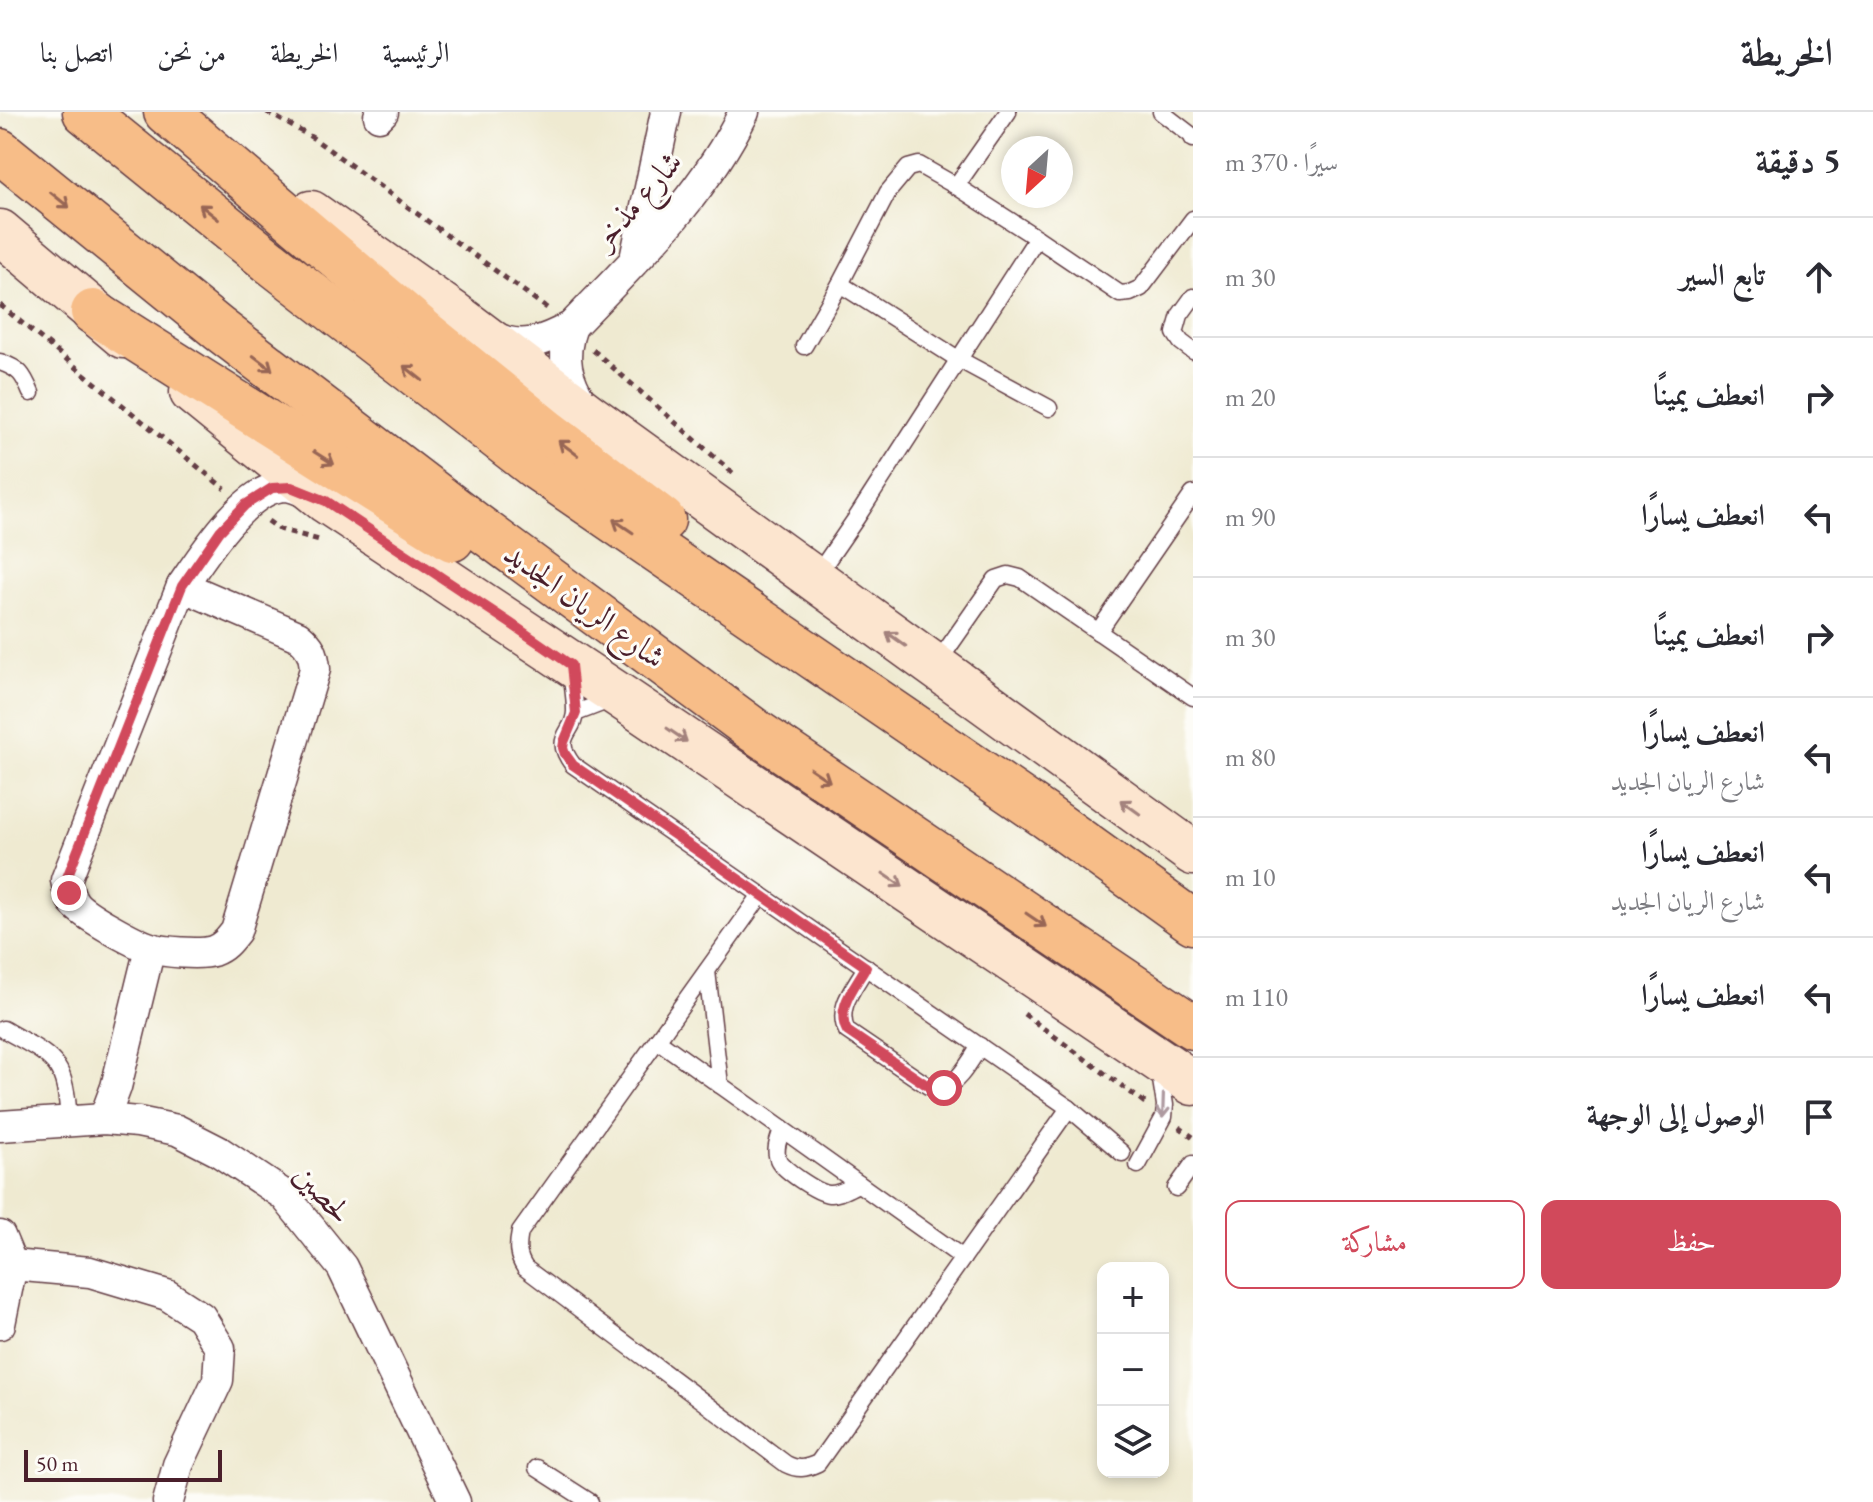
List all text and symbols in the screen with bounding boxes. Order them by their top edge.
text: الخريطة [1741,27,1833,76]
text: اتصل بنا [40,34,113,70]
text: من نحن [157,34,226,70]
text: الخريطة [270,34,338,70]
text: الرئيسية [382,34,450,70]
north arrow [1001,136,1073,208]
text: 5 دقيقة [1756,138,1841,182]
street label: شارع مذخر [581,142,696,264]
text: سيرًا · 370 m [1225,145,1338,179]
one-way arrow [50,191,70,209]
one-way arrow [199,203,219,221]
text: تابع السير [1680,255,1765,294]
icon: ahead [1797,255,1841,299]
text: 30 m [1225,260,1275,294]
one-way arrow [252,354,273,371]
one-way arrow [403,364,424,381]
text: انعطف يمينًا [1653,375,1765,414]
icon: right [1797,375,1841,419]
text: 20 m [1225,380,1275,414]
one-way arrow [558,439,579,456]
one-way arrow [313,450,335,467]
text: انعطف يسارًا [1641,495,1765,534]
icon: left [1797,495,1841,539]
text: 90 m [1225,500,1275,534]
one-way arrow [612,518,635,534]
street label: شارع الريان الجديد [492,532,674,683]
text: انعطف يمينًا [1653,615,1765,654]
icon: right [1797,615,1841,659]
text: 30 m [1225,620,1275,654]
one-way arrow [886,630,908,647]
text: انعطف يسارًا [1641,712,1765,751]
one-way arrow [665,727,688,743]
icon: left [1797,735,1841,779]
text: 80 m [1225,740,1275,774]
text: شارع الريان الجديد [1610,764,1765,798]
one-way arrow [808,767,831,783]
one-way arrow [1119,799,1141,815]
text: انعطف يسارًا [1641,832,1765,871]
icon: left [1797,855,1841,899]
text: 10 m [1225,860,1275,894]
one-way arrow [881,872,903,888]
route end [51,875,87,911]
text: شارع الريان الجديد [1610,884,1765,918]
one-way arrow [1024,912,1046,928]
text: انعطف يسارًا [1641,975,1765,1014]
icon: left [1797,975,1841,1019]
text: 110 m [1225,980,1288,1014]
route start [926,1070,962,1106]
one-way arrow [1155,1093,1170,1119]
text: الوصول إلى الوجهة [1586,1095,1765,1134]
icon: arrive [1797,1095,1841,1139]
street label: لحصين [285,1154,361,1232]
button: مشاركة [1225,1200,1525,1289]
button: حفظ [1541,1200,1841,1289]
map controls [1097,1262,1169,1478]
button: + [1097,1262,1169,1334]
button: − [1097,1334,1169,1406]
button: layers [1097,1406,1169,1478]
scale bar [24,1446,222,1482]
text: 50 m [36,1449,79,1478]

